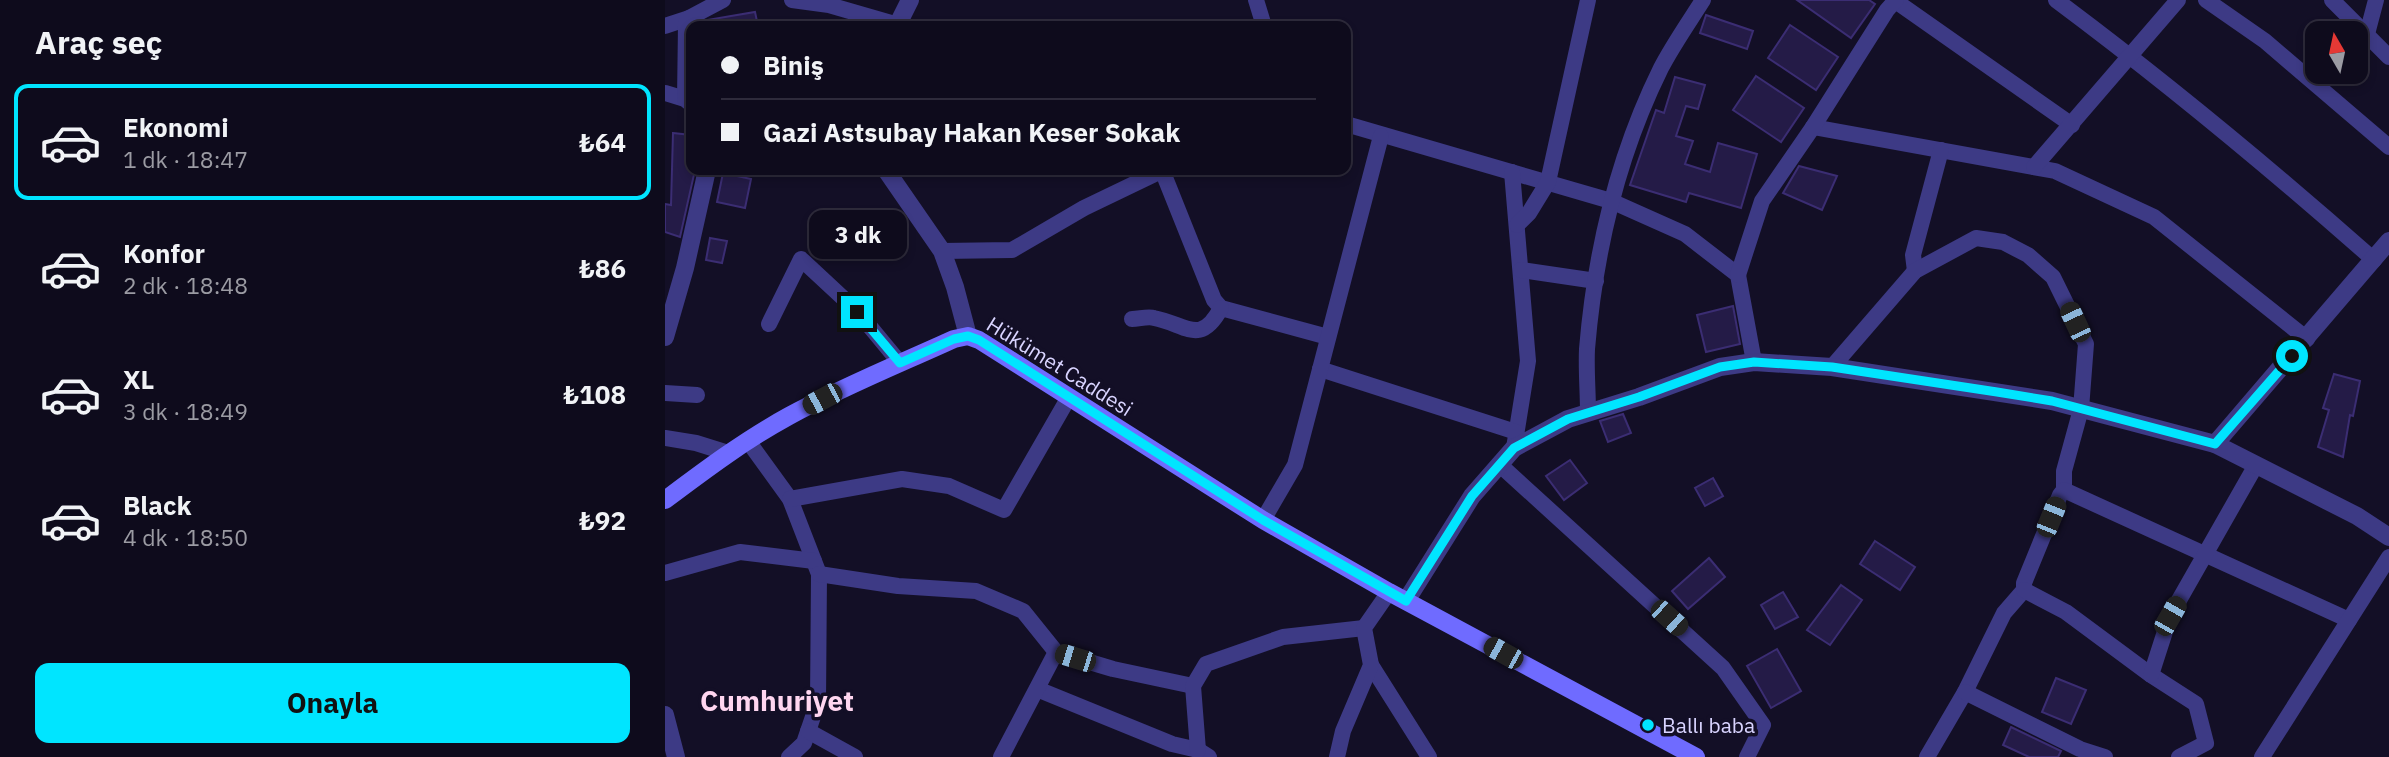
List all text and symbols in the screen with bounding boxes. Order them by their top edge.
text: Araç seç [35,21,162,63]
north arrow [2305,21,2368,84]
map controls [2305,21,2368,84]
text: Biniş [763,48,824,82]
text: Ekonomi [123,110,229,144]
icon: car [39,111,102,174]
text: Gazi Astsubay Hakan Keser Sokak [763,115,1180,149]
text: ₺64 [579,125,626,159]
text: 1 dk · 18:47 [123,144,248,174]
callout: 3 dk [808,210,906,260]
text: 3 dk [835,219,881,249]
text: Konfor [123,236,205,270]
icon: car [39,237,102,300]
text: ₺86 [579,251,626,285]
text: 2 dk · 18:48 [123,270,248,300]
route end [841,296,873,328]
car [2057,299,2094,345]
street label: Hükümet Caddesi [982,310,1138,422]
route start [2276,340,2308,372]
text: XL [123,362,154,396]
icon: car [39,363,102,426]
text: ₺108 [563,377,626,411]
car [799,380,846,418]
text: 3 dk · 18:49 [123,396,248,426]
text: Black [123,488,191,522]
icon: car [39,489,102,552]
car [2034,494,2069,540]
text: ₺92 [579,503,626,537]
text: 4 dk · 18:50 [123,522,248,552]
car [2151,593,2190,639]
car [1647,596,1692,640]
car [1480,634,1527,672]
car [1052,642,1099,674]
button: Onayla [35,663,630,743]
district label: Cumhuriyet [700,682,854,719]
place label: Ballı baba [1662,711,1755,739]
marker: Ballı baba [1640,717,1656,733]

